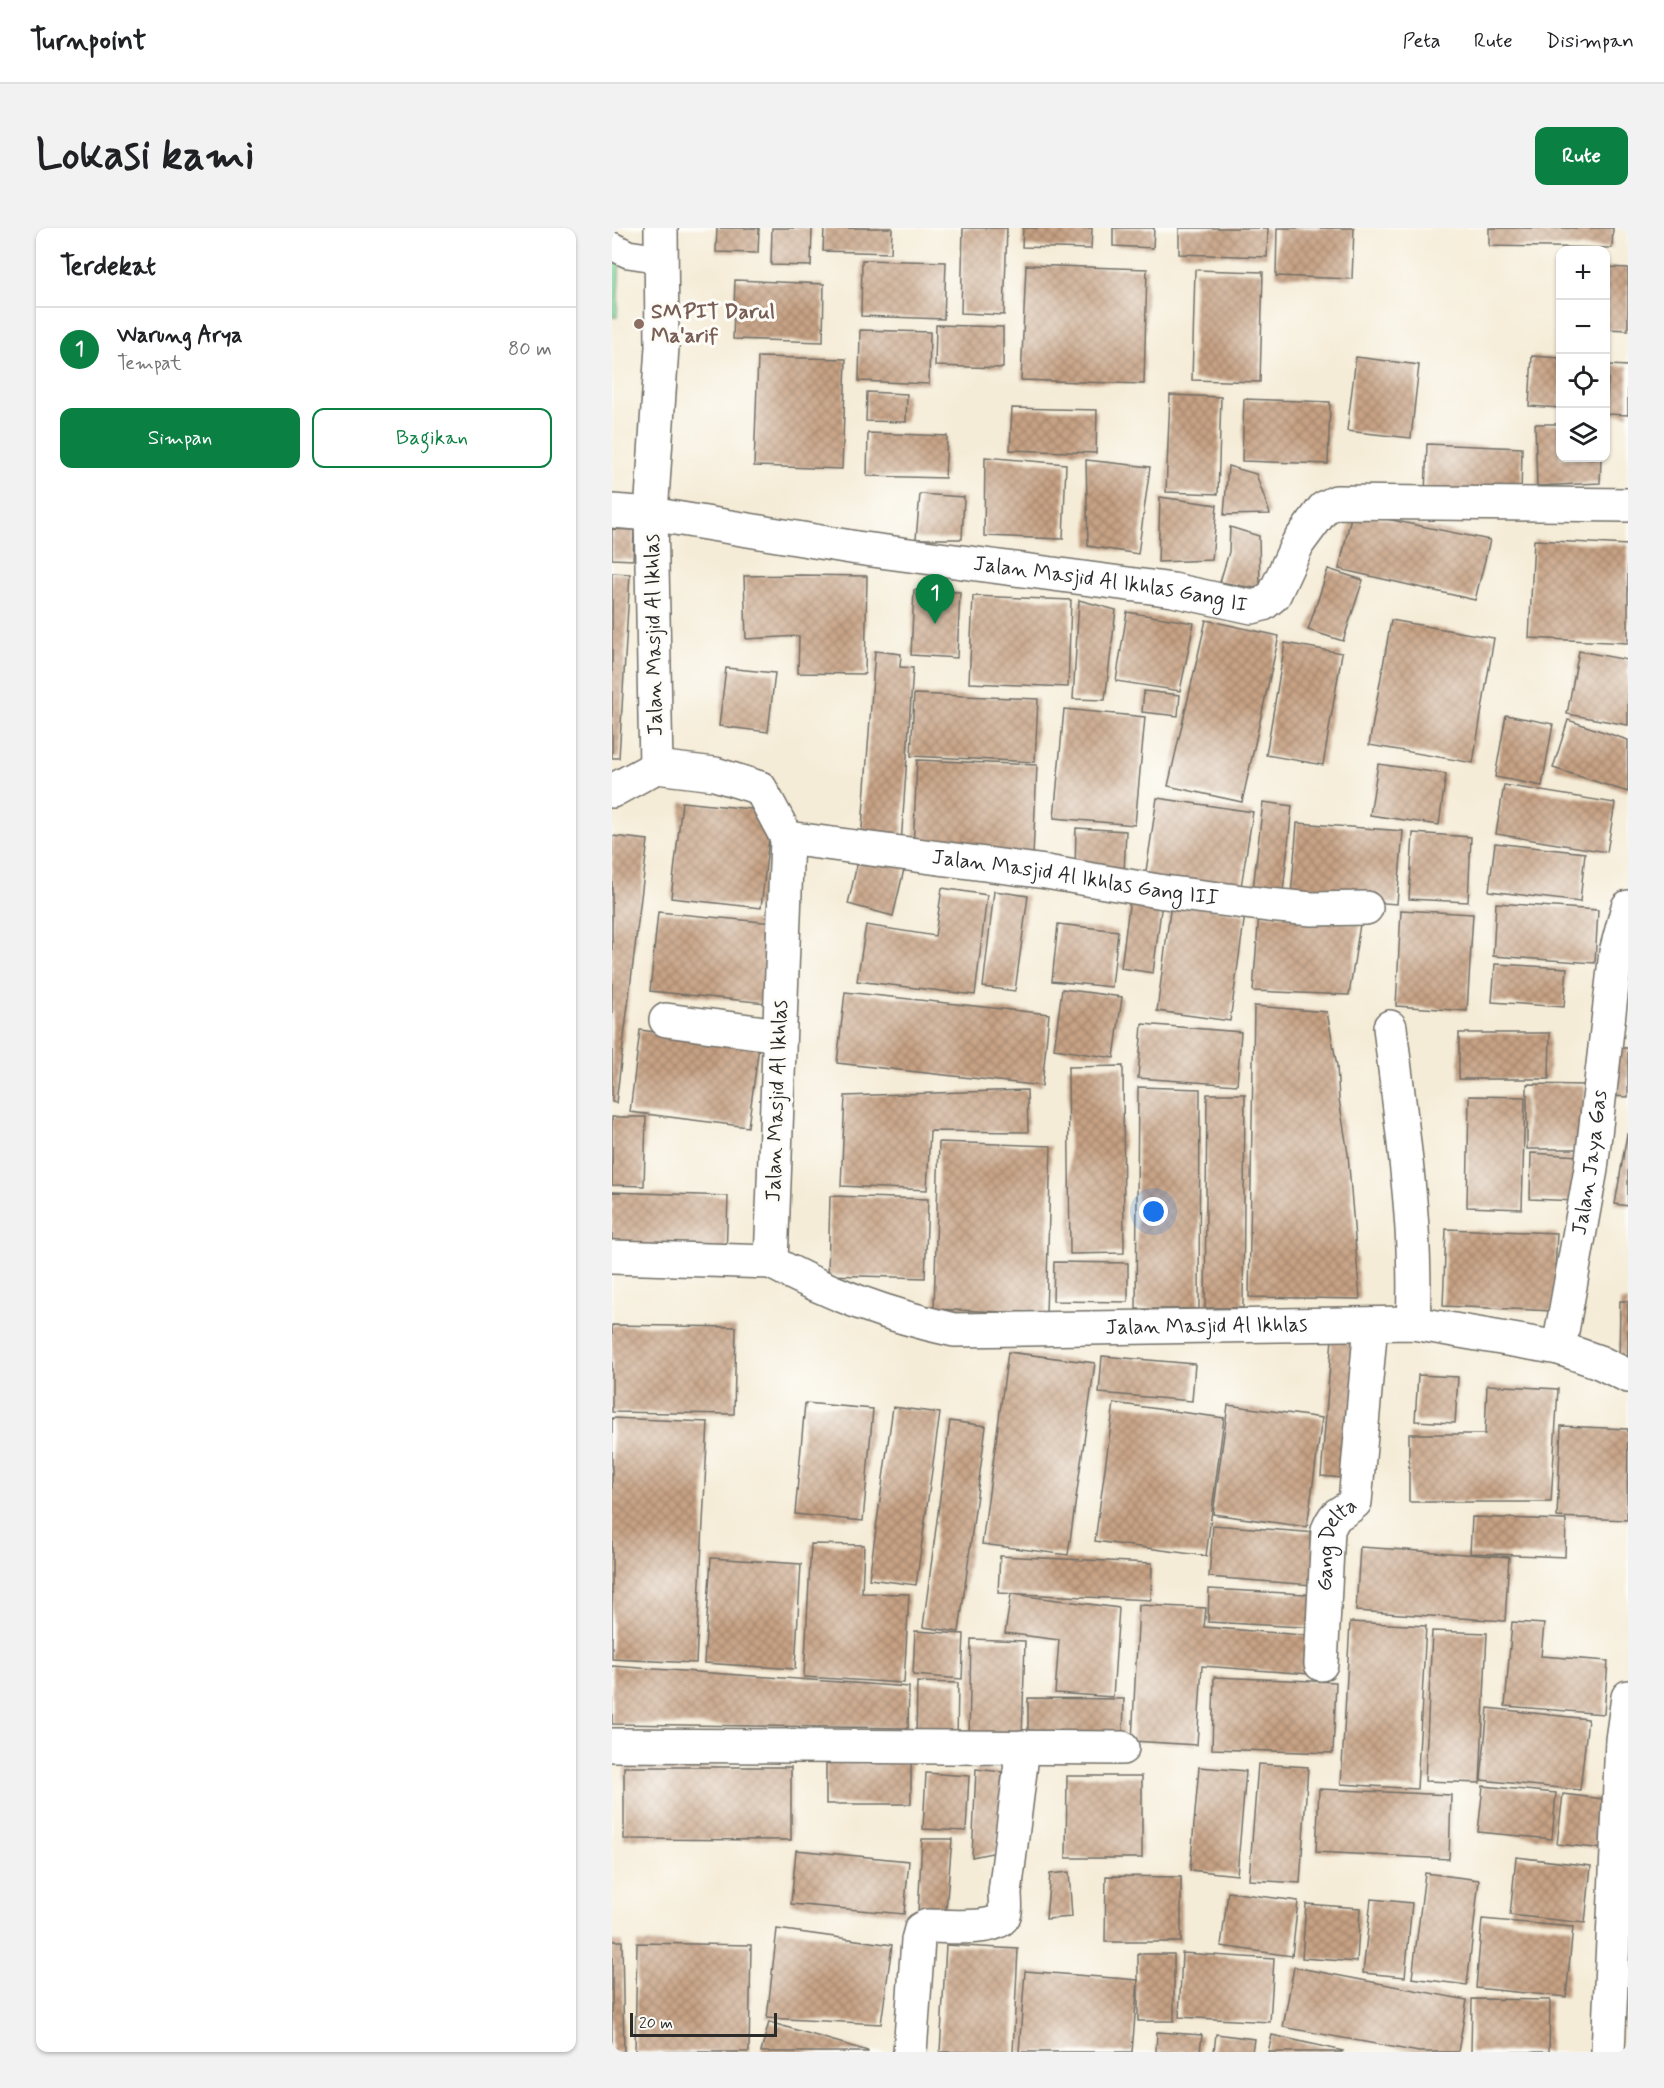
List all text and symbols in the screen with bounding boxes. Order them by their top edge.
text: Turnpoint [30,23,146,60]
text: Peta [1403,27,1441,55]
text: Rute [1474,27,1513,55]
text: Disimpan [1546,27,1634,55]
button: Rute [1535,127,1628,185]
text: Lokasi kami [36,129,255,184]
map controls [1556,246,1610,462]
button: + [1556,246,1610,300]
text: Terdekat [60,250,156,284]
place label: SMPIT Darul Ma'arif [651,298,775,350]
button: − [1556,300,1610,354]
marker: SMPIT Darul Ma'arif [632,317,646,331]
text: Warung Arya [117,322,243,350]
text: 1 [75,336,84,363]
text: 80 m [508,336,552,363]
text: Tempat [117,350,182,377]
button: locate [1556,354,1610,408]
button: Simpan [60,408,300,468]
button: Bagikan [312,408,552,468]
button: layers [1556,408,1610,462]
street label: Jalan Masjid Al Ikhlas [638,534,670,736]
street label: Jalan Masjid Al Ikhlas Gang II [972,550,1250,620]
pin: 1 [916,574,954,624]
street label: Jalan Masjid Al Ikhlas Gang III [930,843,1220,913]
street label: Jalan Masjid Al Ikhlas [759,999,795,1203]
street label: Jalan Jaya Gas [1565,1089,1614,1237]
your location [1139,1197,1168,1226]
street label: Jalan Masjid Al Ikhlas [1105,1311,1308,1342]
street label: Gang Delta [1311,1492,1363,1592]
scale bar [630,2010,777,2038]
text: 20 m [639,2013,673,2034]

